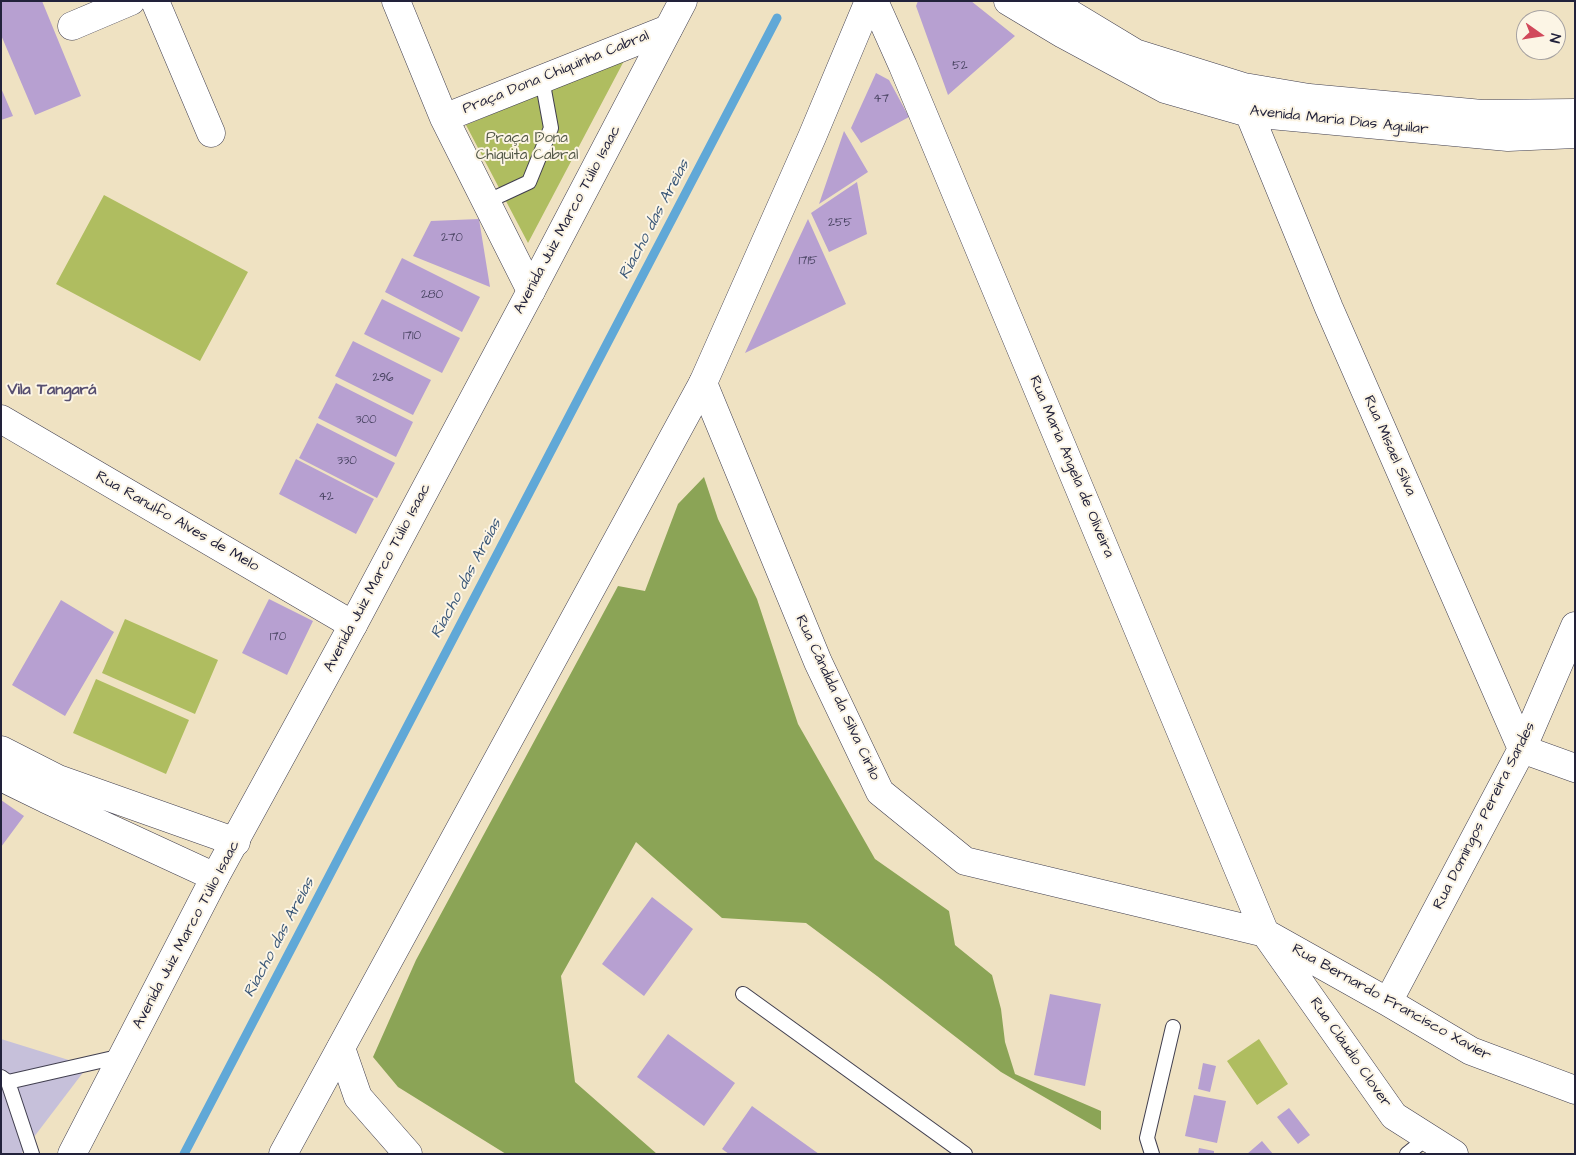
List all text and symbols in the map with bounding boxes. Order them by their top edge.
north arrow [1516,10,1566,60]
street label: Praça Dona Chiquinha Cabral [460,27,652,119]
text: N [1544,32,1565,45]
house number: 52 [952,59,968,73]
house number: 47 [873,92,889,106]
street label: Avenida Maria Dias Aguilar [1249,103,1429,139]
street label: Avenida Juiz Marco Túlio Isaac [511,123,625,317]
park label: Praça Dona Chiquita Cabral [476,130,578,165]
water label: Riacho das Areias [615,157,695,283]
house number: 255 [828,216,852,230]
house number: 270 [441,231,463,245]
house number: 1715 [799,254,817,268]
house number: 280 [421,288,443,302]
house number: 1710 [403,329,421,343]
house number: 296 [372,371,394,385]
street label: Rua Maria Angela de Oliveira [1024,373,1118,561]
district label: Vila Tangará [8,381,96,401]
street label: Rua Misael Silva [1359,393,1419,499]
house number: 300 [355,413,377,427]
house number: 330 [337,454,357,468]
street label: Rua Ranulfo Alves de Melo [92,468,262,576]
street label: Avenida Juiz Marco Túlio Isaac [321,481,435,675]
house number: 42 [318,490,334,504]
water label: Riacho das Areias [427,516,507,642]
street label: Rua Cândida da Silva Cirilo [791,613,883,783]
house number: 170 [270,630,286,644]
street label: Rua Domingos Pereira Sandes [1430,719,1540,913]
street label: Avenida Juiz Marco Túlio Isaac [130,838,244,1032]
water label: Riacho das Areias [240,875,320,1001]
street label: Rua Bernardo Francisco Xavier [1288,941,1494,1065]
street label: Rua Cláudio Clover [1305,995,1395,1111]

